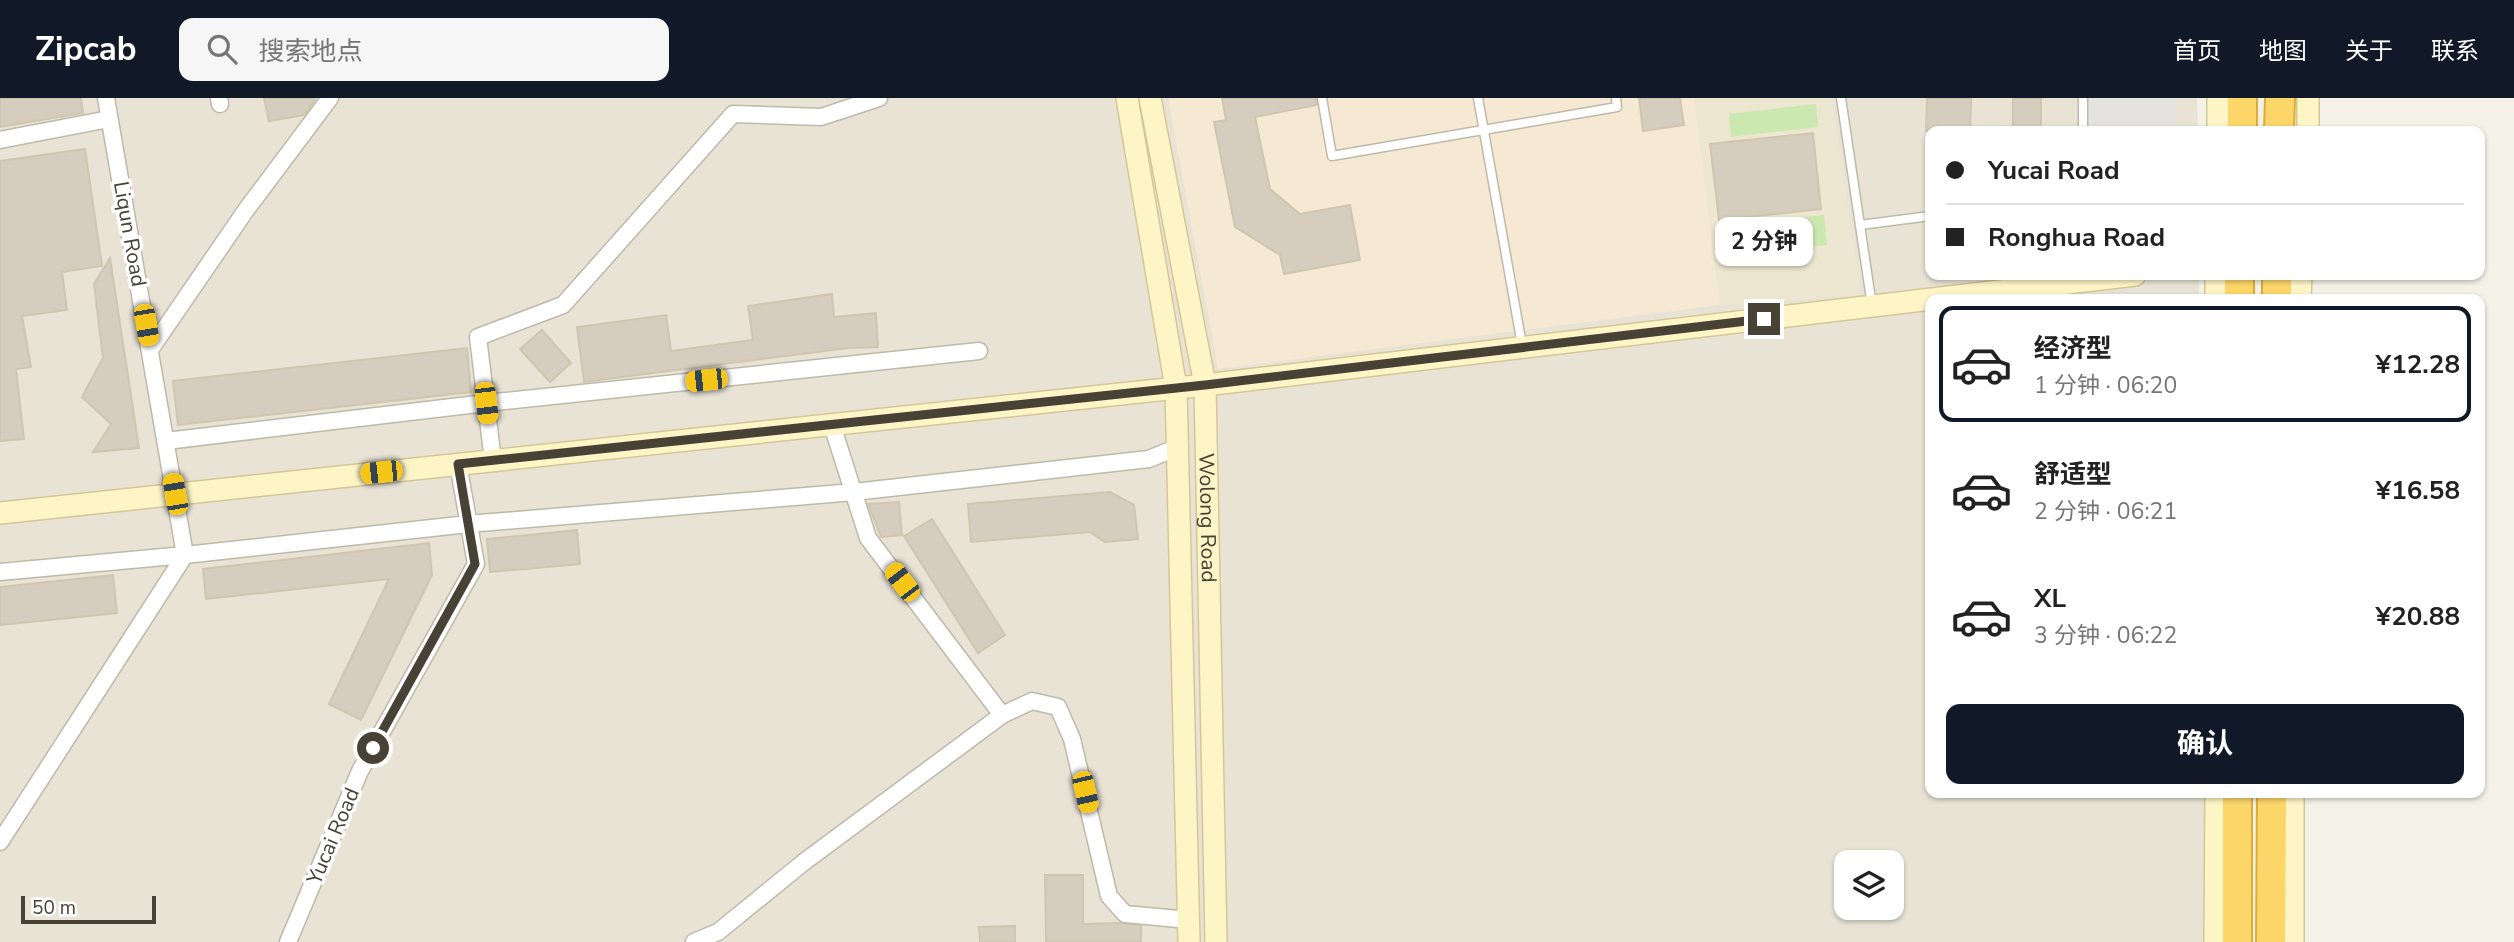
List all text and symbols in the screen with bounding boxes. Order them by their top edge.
search box [179,18,669,81]
text: Zipcab [35,27,137,72]
icon: search [203,30,241,68]
text: 搜索地点 [259,34,363,69]
text: 首页 [2173,35,2221,67]
text: 地图 [2259,35,2307,67]
text: 关于 [2345,35,2393,67]
text: 联系 [2431,35,2479,67]
text: Yucai Road [1988,153,2120,188]
street label: Liqun Road [107,179,153,289]
callout: 2 分钟 [1715,218,1813,266]
text: Ronghua Road [1988,220,2165,255]
text: 2 分钟 [1731,226,1797,257]
car [133,302,160,348]
route end [1748,303,1780,335]
text: 经济型 [2034,331,2112,366]
icon: car [1950,333,2013,396]
text: ¥12.28 [2376,347,2460,382]
car [685,367,728,393]
text: 1 分钟 · 06:20 [2034,370,2177,401]
car [474,381,499,425]
street label: Wolong Road [1192,453,1223,583]
text: 舒适型 [2034,457,2112,492]
car [360,459,403,485]
icon: car [1950,459,2013,522]
car [162,471,189,517]
text: ¥16.58 [2376,473,2460,508]
text: 2 分钟 · 06:21 [2034,496,2177,527]
car [881,559,924,605]
text: XL [2034,581,2066,616]
icon: car [1950,585,2013,648]
text: ¥20.88 [2376,599,2460,634]
text: 3 分钟 · 06:22 [2034,620,2177,651]
button: 确认 [1946,704,2464,784]
route start [357,732,389,764]
car [1071,769,1100,815]
street label: Yucai Road [300,783,366,890]
map controls [1834,850,1904,920]
button: layers [1834,850,1904,920]
scale bar [21,893,156,925]
text: 50 m [32,895,76,921]

